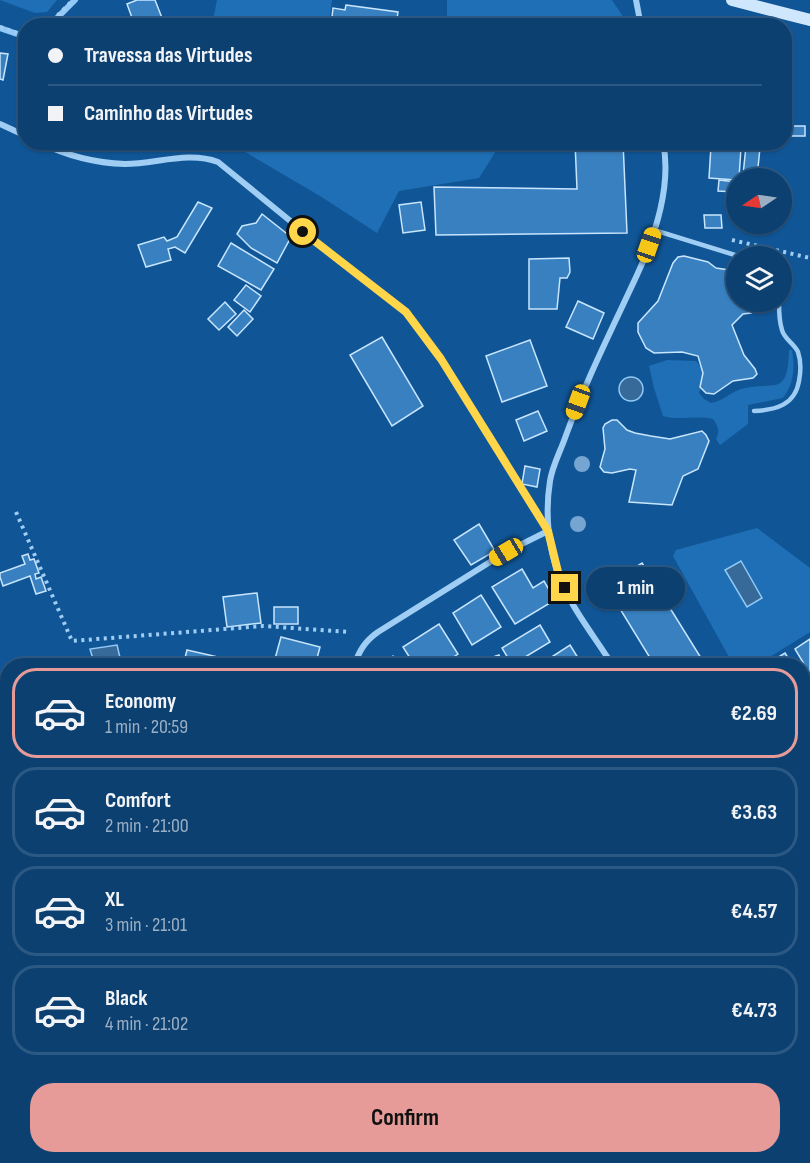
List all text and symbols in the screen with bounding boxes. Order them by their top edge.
text: Travessa das Virtudes [84,42,252,69]
text: Caminho das Virtudes [84,100,253,127]
north arrow [726,168,792,234]
map controls [726,168,792,312]
route start [289,218,316,245]
car [635,225,663,265]
button: layers [726,246,792,312]
car [563,382,593,422]
car [486,535,526,569]
callout: 1 min [586,567,685,609]
route end [551,574,578,601]
text: 1 min [617,576,654,600]
icon: car [33,686,87,740]
text: Economy [105,688,176,715]
text: €2.69 [731,700,777,727]
text: 1 min · 20:59 [105,715,188,739]
icon: car [33,785,87,839]
text: Comfort [105,787,171,814]
text: €3.63 [731,799,777,826]
text: 2 min · 21:00 [105,814,189,838]
icon: car [33,884,87,938]
text: XL [105,886,124,913]
text: €4.57 [731,898,777,925]
text: 3 min · 21:01 [105,913,187,937]
icon: car [33,983,87,1037]
text: Black [105,985,147,1012]
text: €4.73 [731,997,777,1024]
text: 4 min · 21:02 [105,1012,188,1036]
button: Confirm [30,1083,780,1152]

